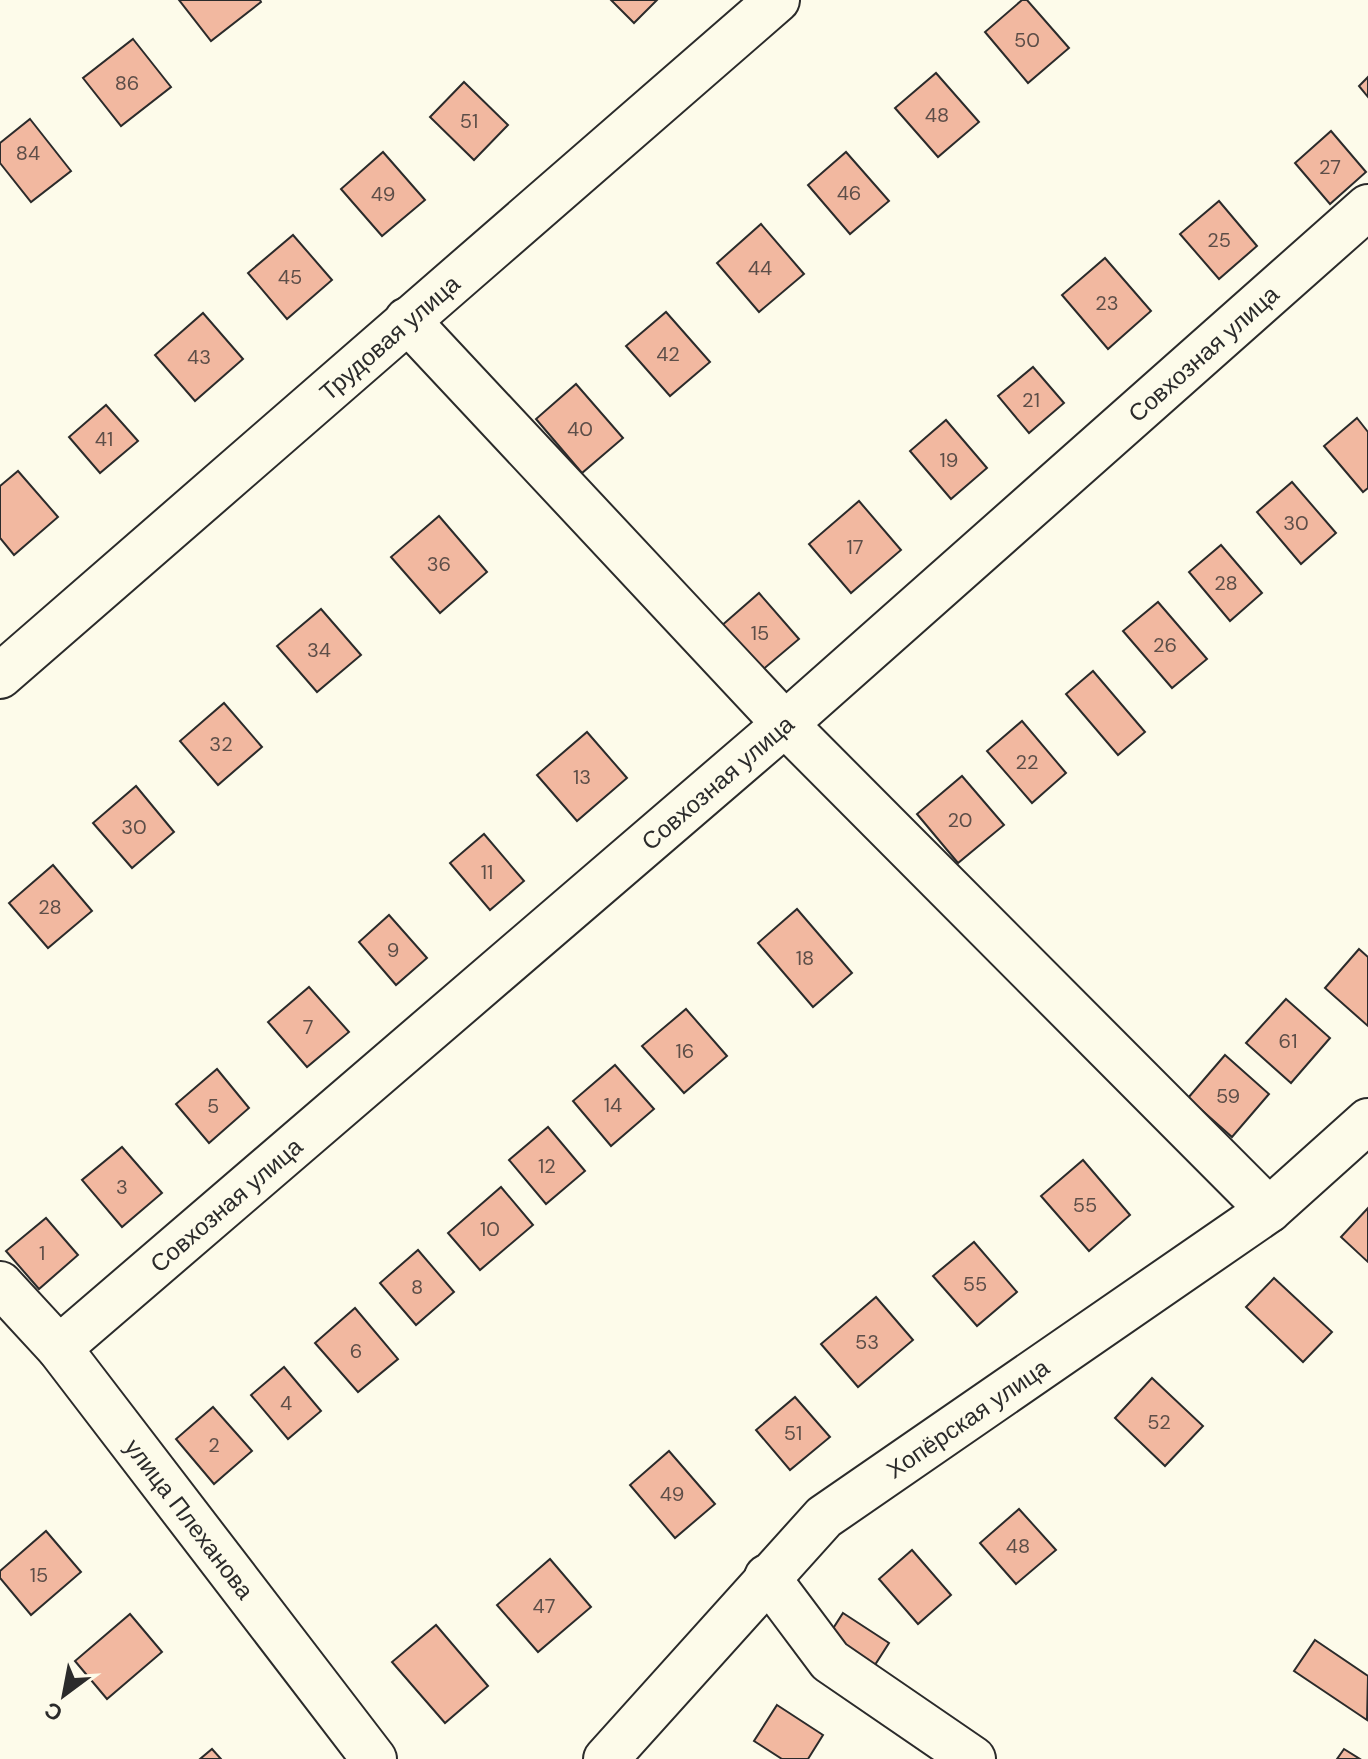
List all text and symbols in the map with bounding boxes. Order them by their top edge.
house number: 50 [1014,27,1040,53]
house number: 86 [115,70,139,96]
house number: 48 [925,102,949,128]
house number: 51 [460,108,478,134]
house number: 84 [16,140,40,166]
house number: 27 [1319,154,1341,180]
house number: 46 [837,180,861,206]
house number: 49 [371,181,395,207]
house number: 25 [1207,227,1231,253]
house number: 44 [748,255,772,281]
house number: 45 [278,264,302,290]
street label: Трудовая улица [313,267,466,407]
street label: Совхозная улица [1121,278,1285,428]
house number: 23 [1095,290,1119,316]
house number: 42 [656,341,680,367]
house number: 43 [187,344,211,370]
house number: 21 [1022,387,1040,413]
house number: 40 [567,416,593,442]
house number: 41 [95,426,113,452]
house number: 19 [940,447,958,473]
house number: 30 [1283,510,1309,536]
house number: 17 [847,534,863,560]
house number: 36 [427,551,451,577]
house number: 28 [1214,570,1238,596]
house number: 15 [751,620,769,646]
house number: 26 [1153,632,1177,658]
house number: 34 [307,637,331,663]
street label: Совхозная улица [635,708,800,856]
house number: 32 [209,731,233,757]
house number: 22 [1015,749,1039,775]
house number: 13 [573,764,591,790]
house number: 20 [948,807,973,833]
house number: 30 [121,814,147,840]
house number: 11 [481,859,493,885]
house number: 28 [38,894,62,920]
house number: 9 [387,937,399,963]
house number: 18 [796,945,814,971]
house number: 7 [303,1014,313,1040]
house number: 61 [1279,1028,1297,1054]
house number: 16 [676,1038,694,1064]
house number: 59 [1216,1083,1240,1109]
house number: 14 [604,1092,622,1118]
house number: 5 [207,1093,219,1119]
street label: Совхозная улица [143,1130,309,1279]
house number: 12 [538,1153,556,1179]
house number: 3 [116,1174,128,1200]
house number: 55 [1073,1192,1097,1218]
house number: 10 [480,1216,500,1242]
house number: 1 [39,1240,45,1266]
house number: 55 [963,1271,987,1297]
house number: 8 [411,1274,423,1300]
house number: 53 [855,1329,879,1355]
house number: 6 [350,1338,362,1364]
street label: Хопёрская улица [880,1351,1055,1485]
house number: 4 [280,1390,292,1416]
house number: 52 [1147,1409,1171,1435]
house number: 51 [784,1420,802,1446]
street label: улица Плеханова [118,1432,261,1606]
house number: 2 [208,1432,220,1458]
house number: 49 [660,1481,684,1507]
house number: 48 [1006,1533,1030,1559]
house number: 15 [30,1562,48,1588]
house number: 47 [533,1593,555,1619]
north arrow [24,1655,104,1735]
text: С [39,1695,68,1728]

